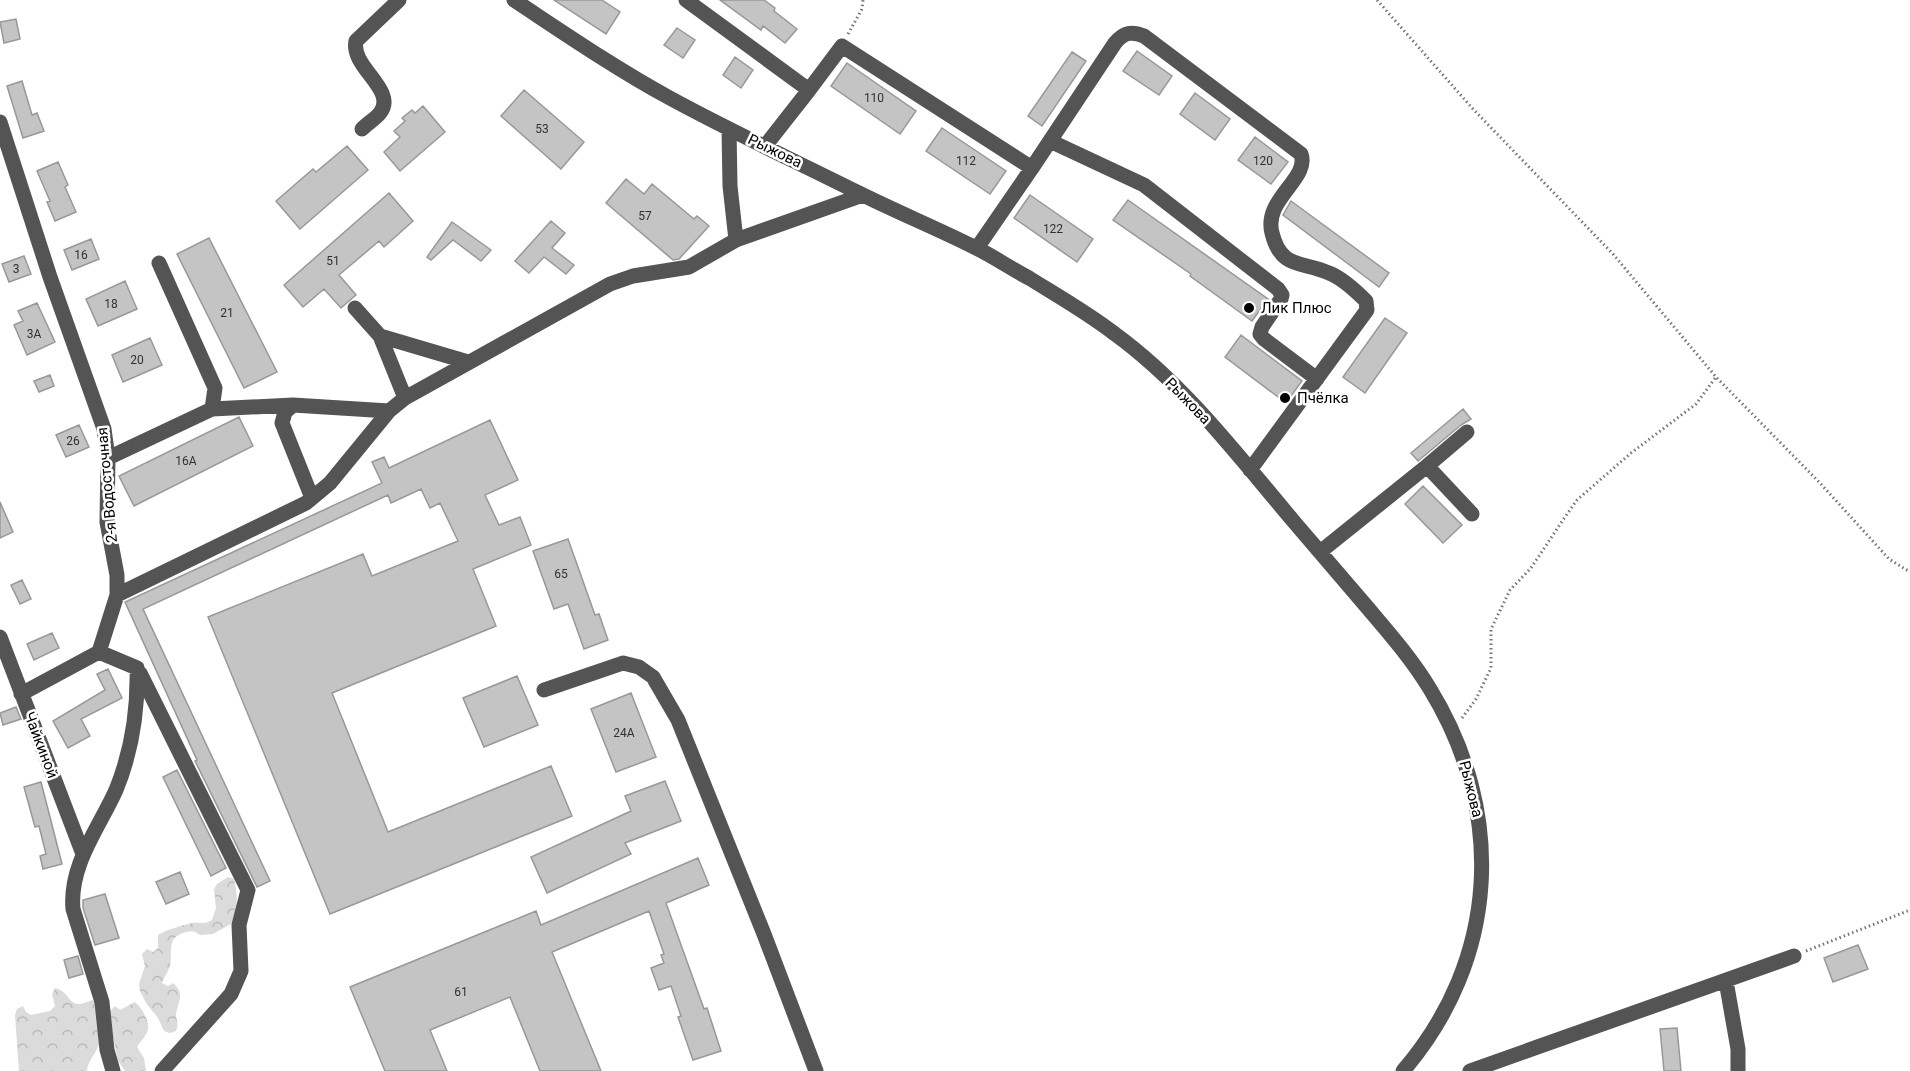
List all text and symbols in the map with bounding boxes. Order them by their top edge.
house number: 110 [864,91,884,105]
house number: 53 [535,122,549,136]
street label: Рыжова [745,130,805,172]
house number: 112 [956,154,976,168]
house number: 120 [1253,154,1273,168]
house number: 57 [638,209,652,223]
house number: 122 [1043,222,1063,236]
house number: 16 [74,248,88,262]
house number: 51 [326,254,340,268]
house number: 3 [13,262,19,276]
house number: 18 [104,297,118,311]
place label: Лик Плюс [1261,299,1332,317]
marker: Лик Плюс [1242,301,1256,315]
house number: 21 [220,306,234,320]
house number: 3А [27,327,41,341]
house number: 20 [130,353,144,367]
street label: Рыжова [1161,374,1215,428]
place label: Пчёлка [1297,389,1349,407]
marker: Пчёлка [1278,391,1292,405]
street label: 2-я Водосточная [93,426,121,544]
house number: 26 [66,434,80,448]
house number: 16А [175,454,197,468]
house number: 65 [554,567,568,581]
street label: Чайкиной [20,709,62,781]
house number: 24А [613,726,635,740]
street label: Рыжова [1455,759,1487,819]
house number: 61 [454,985,468,999]

